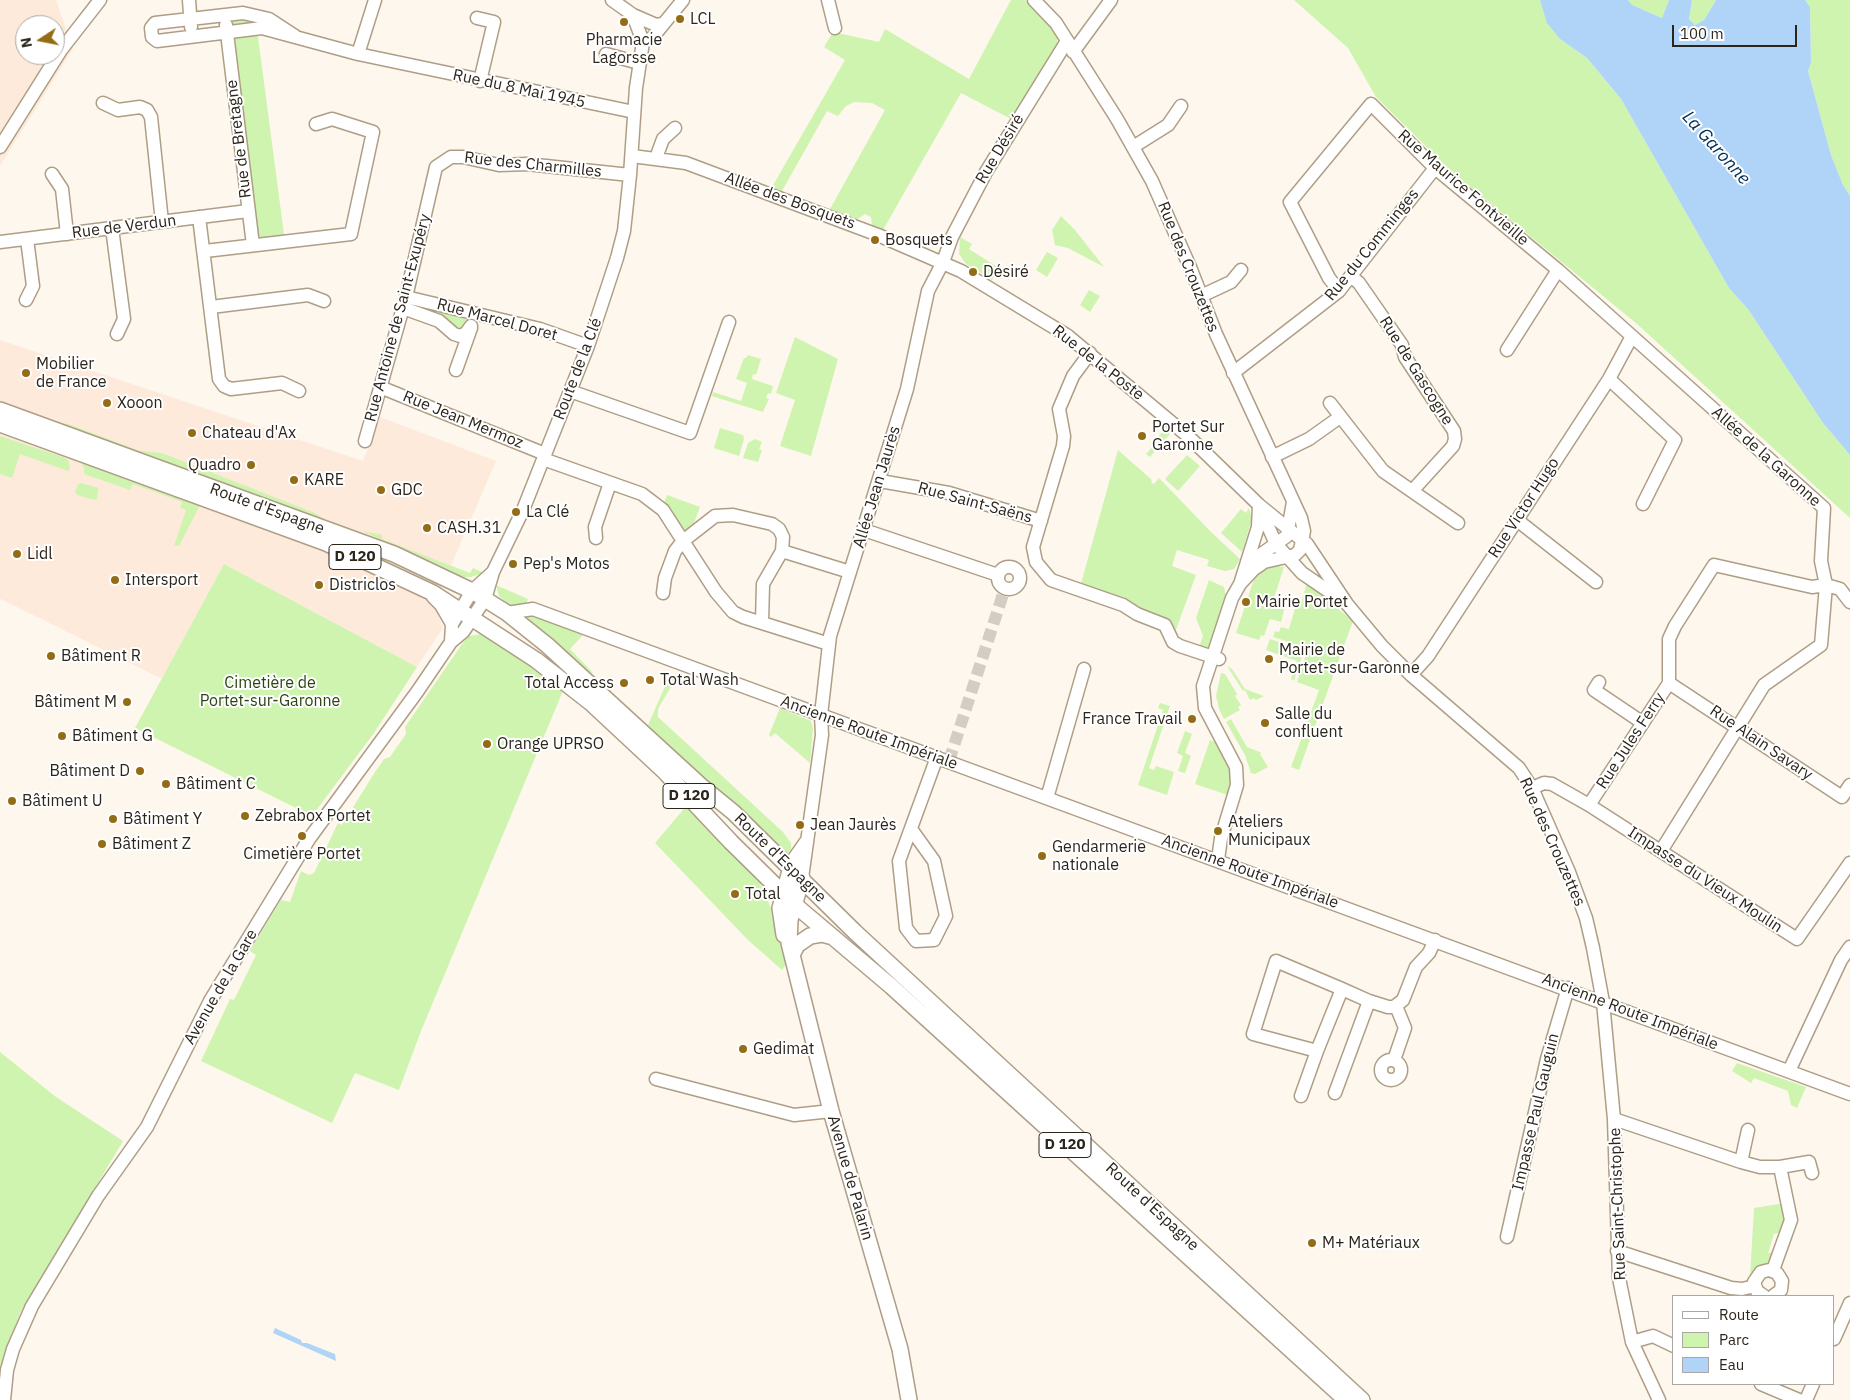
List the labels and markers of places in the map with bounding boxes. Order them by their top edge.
place label: LCL [690,9,715,29]
marker: LCL [674,13,686,25]
marker: Pharmacie Lagorsse [618,16,630,28]
place label: Pharmacie Lagorsse [586,30,662,68]
place label: Bosquets [885,230,953,250]
marker: Bosquets [869,234,881,246]
place label: Désiré [983,262,1029,282]
marker: Désiré [967,266,979,278]
place label: Mobilier de France [36,354,107,392]
marker: Mobilier de France [20,367,32,379]
place label: Xooon [117,393,163,413]
marker: Xooon [101,397,113,409]
place label: Portet Sur Garonne [1152,417,1224,455]
place label: Chateau d'Ax [202,423,296,443]
marker: Chateau d'Ax [186,427,198,439]
marker: Portet Sur Garonne [1136,430,1148,442]
place label: Quadro [188,455,241,475]
marker: Quadro [245,459,257,471]
place label: KARE [304,470,344,490]
marker: KARE [288,474,300,486]
place label: GDC [391,480,423,500]
marker: GDC [375,484,387,496]
place label: La Clé [526,502,569,522]
marker: La Clé [510,506,522,518]
place label: CASH.31 [437,518,501,538]
marker: CASH.31 [421,522,433,534]
place label: Lidl [27,544,53,564]
marker: Lidl [11,548,23,560]
place label: Pep's Motos [523,554,610,574]
marker: Pep's Motos [507,558,519,570]
place label: Intersport [125,570,198,590]
marker: Intersport [109,574,121,586]
place label: Districlos [329,575,396,595]
marker: Districlos [313,579,325,591]
place label: Mairie Portet [1256,592,1348,612]
marker: Mairie Portet [1240,596,1252,608]
place label: Mairie de Portet-sur-Garonne [1279,640,1420,678]
place label: Bâtiment R [61,646,141,666]
marker: Bâtiment R [45,650,57,662]
marker: Mairie de Portet-sur-Garonne [1263,653,1275,665]
place label: Total Wash [660,670,739,690]
place label: Total Access [524,673,614,693]
marker: Total Wash [644,674,656,686]
marker: Total Access [618,677,630,689]
place label: Bâtiment M [34,692,117,712]
marker: Bâtiment M [121,696,133,708]
place label: Salle du confluent [1275,704,1343,742]
place label: France Travail [1082,709,1182,729]
marker: France Travail [1186,713,1198,725]
marker: Salle du confluent [1259,717,1271,729]
place label: Bâtiment G [72,726,153,746]
marker: Bâtiment G [56,730,68,742]
place label: Orange UPRSO [497,734,604,754]
marker: Orange UPRSO [481,738,493,750]
place label: Bâtiment D [49,761,130,781]
marker: Bâtiment D [134,765,146,777]
place label: Bâtiment C [176,774,256,794]
marker: Bâtiment C [160,778,172,790]
place label: Bâtiment U [22,791,103,811]
marker: Bâtiment U [6,795,18,807]
place label: Zebrabox Portet [255,806,371,826]
place label: Bâtiment Y [123,809,202,829]
marker: Zebrabox Portet [239,810,251,822]
place label: Ateliers Municipaux [1228,812,1310,850]
marker: Bâtiment Y [107,813,119,825]
place label: Jean Jaurès [810,815,897,835]
marker: Jean Jaurès [794,819,806,831]
marker: Ateliers Municipaux [1212,825,1224,837]
marker: Cimetière Portet [296,830,308,842]
place label: Bâtiment Z [112,834,191,854]
place label: Gendarmerie nationale [1052,837,1146,875]
marker: Bâtiment Z [96,838,108,850]
place label: Cimetière Portet [243,844,361,864]
marker: Gendarmerie nationale [1036,850,1048,862]
place label: Total [745,884,781,904]
marker: Total [729,888,741,900]
place label: Gedimat [753,1039,814,1059]
marker: Gedimat [737,1043,749,1055]
place label: M+ Matériaux [1322,1233,1420,1253]
marker: M+ Matériaux [1306,1237,1318,1249]

